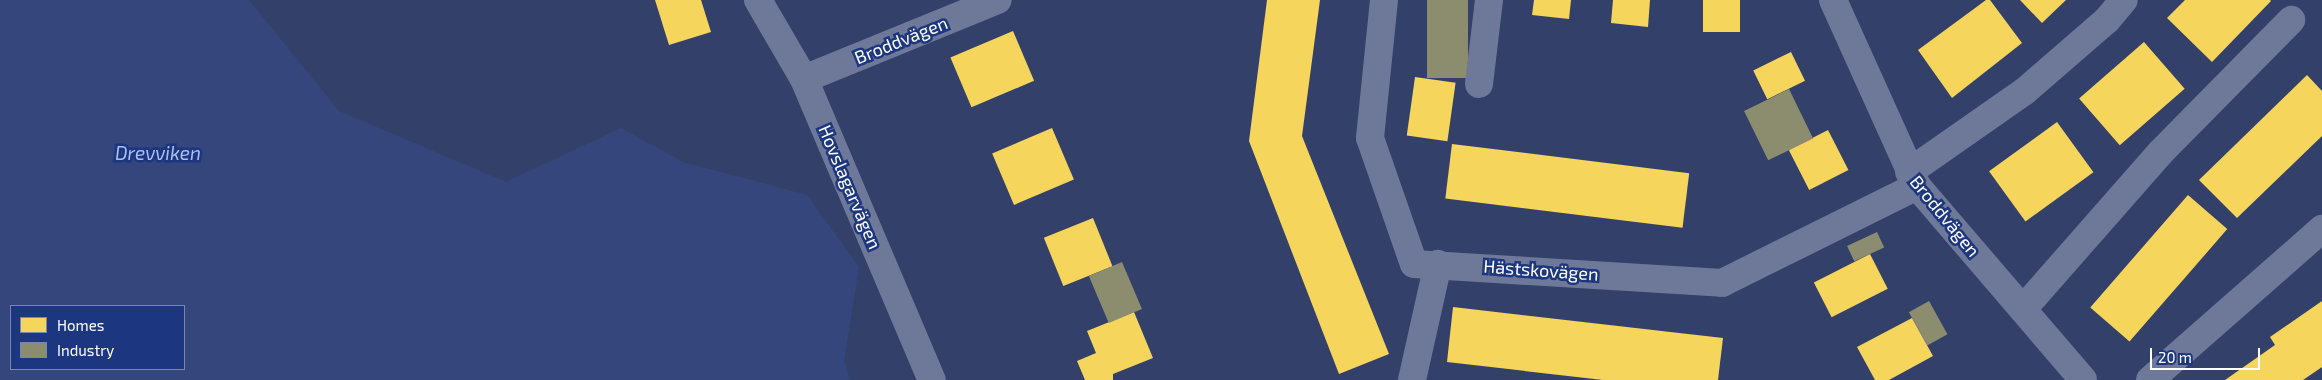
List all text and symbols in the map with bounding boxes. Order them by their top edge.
street label: Broddvägen [851,12,951,68]
street label: Hovslagarvägen [814,122,886,252]
water label: Drevviken [115,142,201,164]
street label: Broddvägen [1906,171,1984,261]
street label: Hästskovägen [1483,255,1599,285]
legend [10,305,185,370]
text: Homes [57,316,104,334]
scale bar [2152,338,2262,370]
text: Industry [57,341,114,359]
text: 20 m [2158,348,2192,366]

